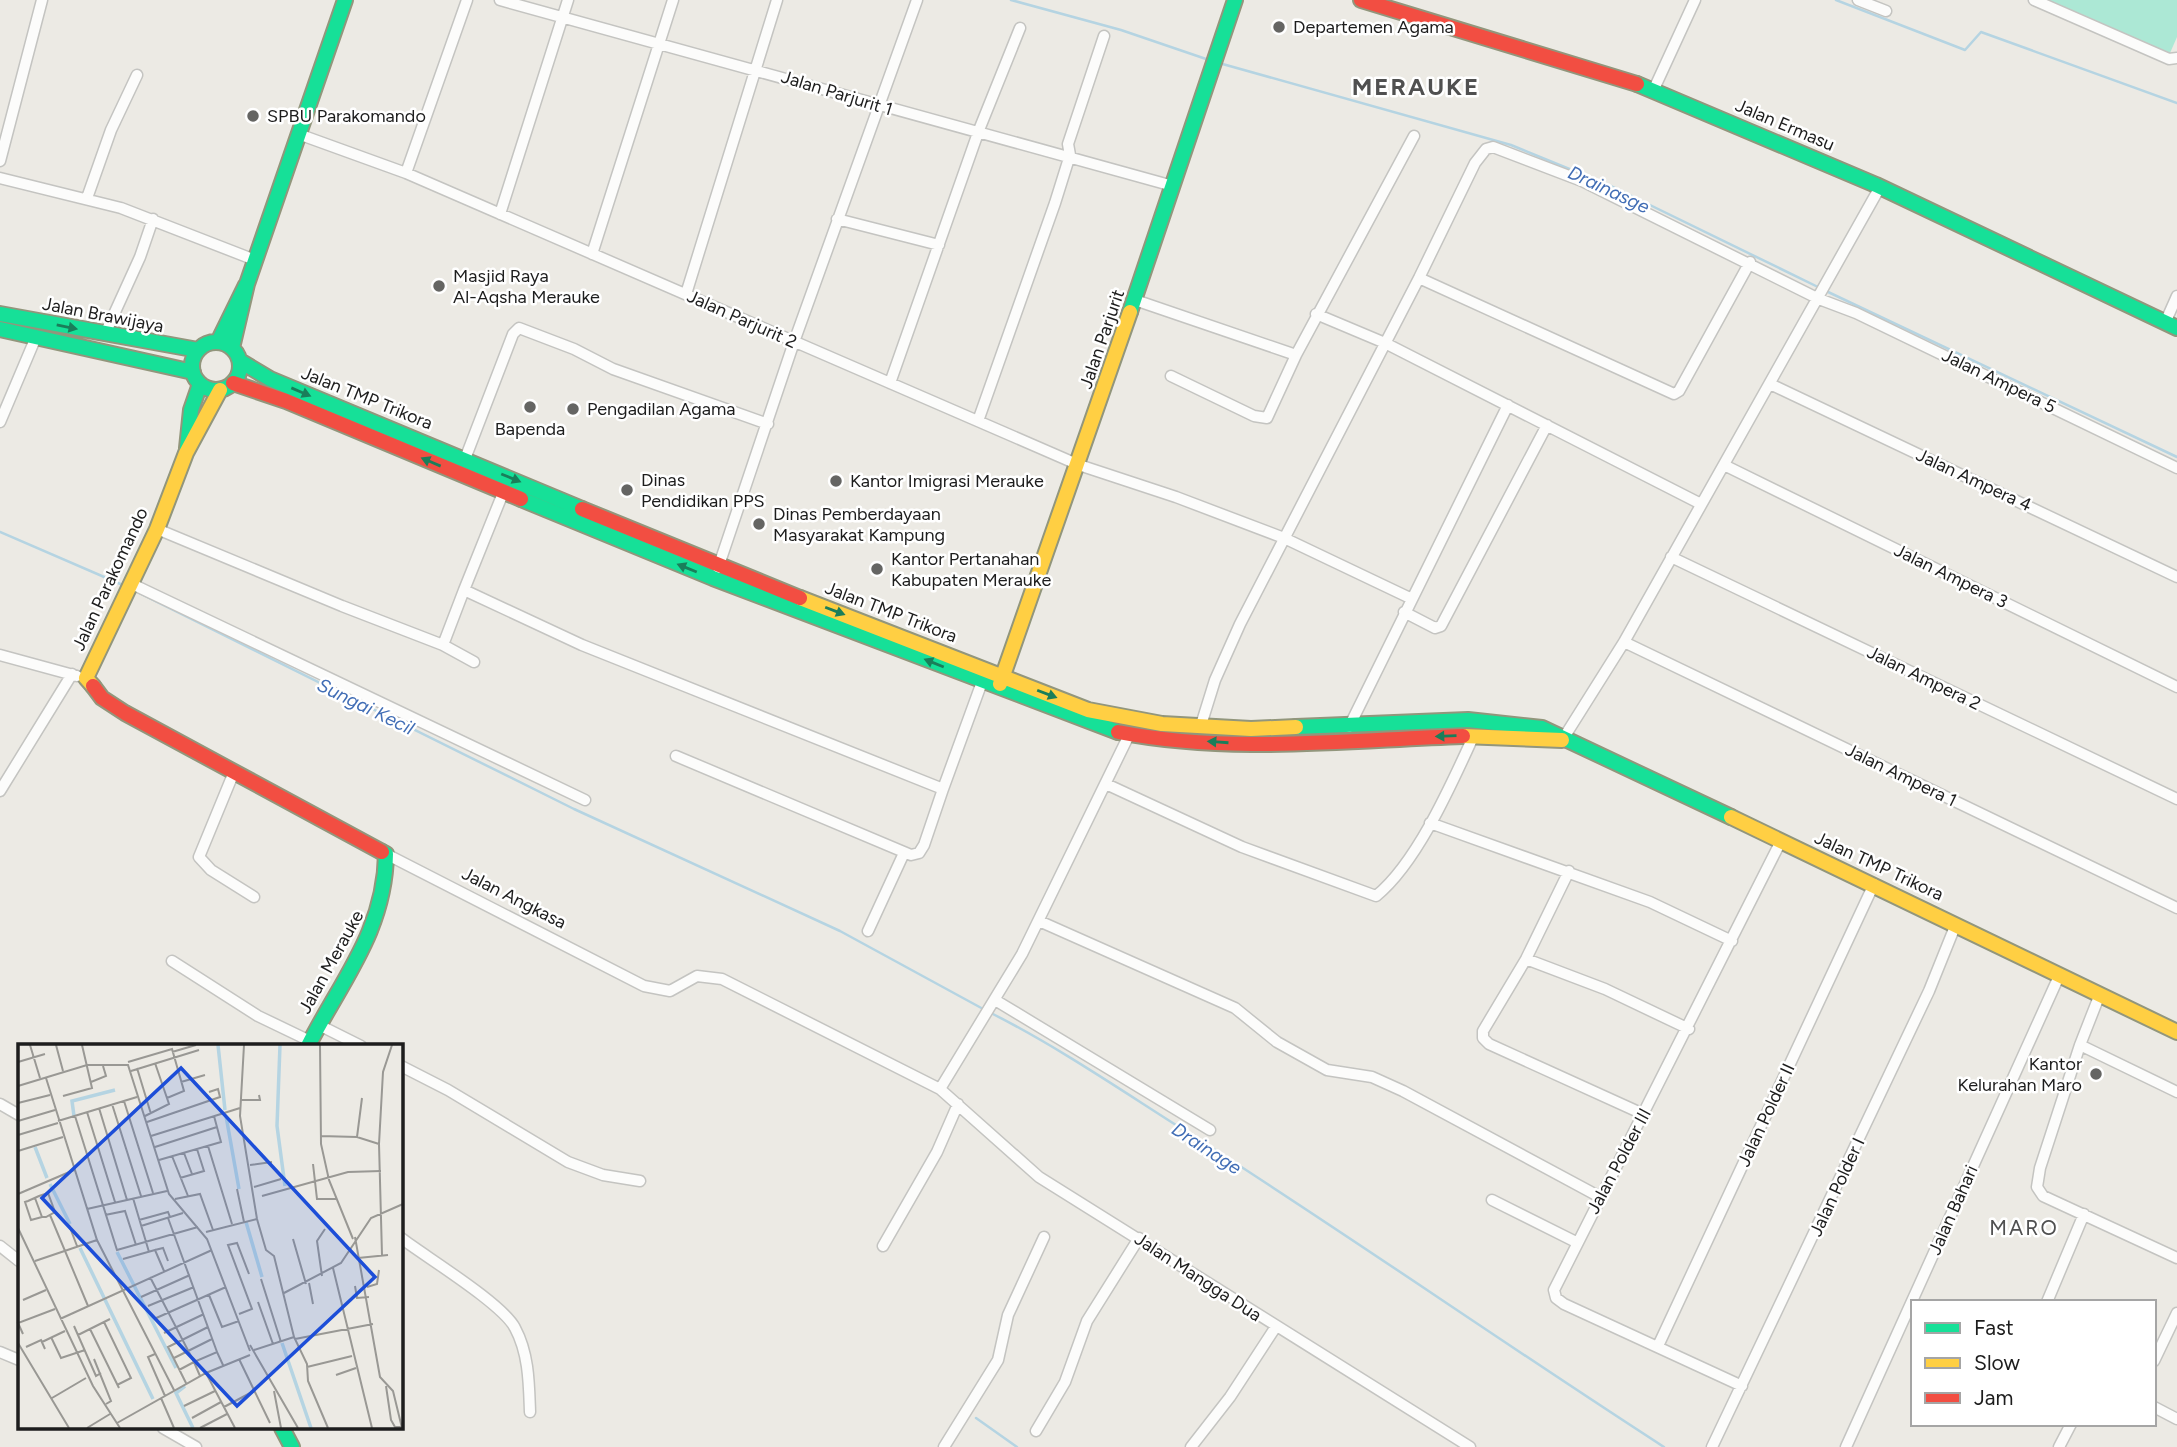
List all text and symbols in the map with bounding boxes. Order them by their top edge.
place label: Departemen Agama [1293,16,1454,38]
marker: Departemen Agama [1271,19,1287,35]
street label: Jalan Parjurit 1 [779,66,895,120]
district label: MERAUKE [1352,72,1480,101]
street label: Jalan Ermasu [1732,94,1838,156]
place label: SPBU Parakomando [267,105,426,127]
marker: SPBU Parakomando [245,108,261,124]
water label: Drainasge [1564,161,1654,219]
place label: Masjid Raya Al-Aqsha Merauke [453,265,600,308]
marker: Masjid Raya Al-Aqsha Merauke [431,278,447,294]
street label: Jalan Parjurit 2 [684,285,800,353]
street label: Jalan Parjurit [1075,286,1129,392]
street label: Jalan Brawijaya [41,292,165,338]
one-way arrow [56,322,78,333]
street label: Jalan Ampera 5 [1938,344,2060,418]
street label: Jalan TMP Trikora [298,362,436,434]
one-way arrow [290,387,311,398]
place label: Pengadilan Agama [587,398,736,420]
marker: Bapenda [522,399,538,415]
marker: Pengadilan Agama [565,401,581,417]
place label: Bapenda [495,418,565,440]
street label: Jalan Ampera 4 [1913,444,2035,516]
one-way arrow [420,457,441,468]
place label: Dinas Pendidikan PPS [641,469,765,512]
place label: Kantor Imigrasi Merauke [850,470,1044,492]
one-way arrow [501,473,522,484]
marker: Kantor Imigrasi Merauke [828,473,844,489]
marker: Dinas Pendidikan PPS [619,482,635,498]
place label: Dinas Pemberdayaan Masyarakat Kampung [773,503,945,546]
street label: Jalan Parakomando [67,504,153,654]
marker: Dinas Pemberdayaan Masyarakat Kampung [751,516,767,532]
street label: Jalan Ampera 3 [1891,539,2011,613]
place label: Kantor Pertanahan Kabupaten Merauke [891,548,1051,591]
marker: Kantor Pertanahan Kabupaten Merauke [869,561,885,577]
one-way arrow [676,562,697,573]
street label: Jalan TMP Trikora [822,577,960,647]
one-way arrow [825,605,846,616]
street label: Jalan Ampera 2 [1864,641,1984,715]
one-way arrow [923,658,944,669]
water label: Sungai Kecil [314,673,419,740]
one-way arrow [1037,688,1058,699]
one-way arrow [1434,731,1456,742]
one-way arrow [1207,736,1229,747]
street label: Jalan Ampera 1 [1842,739,1960,811]
street label: Jalan TMP Trikora [1811,827,1947,905]
street label: Jalan Angkasa [458,862,570,934]
street label: Jalan Merauke [294,906,369,1018]
inset map [18,1044,402,1430]
place label: Kantor Kelurahan Maro [1957,1053,2082,1096]
street label: Jalan Polder II [1732,1060,1800,1170]
marker: Kantor Kelurahan Maro [2088,1066,2104,1082]
street label: Jalan Polder III [1582,1105,1656,1217]
water label: Drainage [1168,1117,1246,1180]
street label: Jalan Polder I [1805,1134,1869,1240]
street label: Jalan Bahari [1923,1162,1983,1258]
district label: MARO [1989,1215,2059,1240]
street label: Jalan Mangga Dua [1130,1228,1266,1326]
legend [1911,1300,2156,1426]
text: Fast [1974,1315,2014,1340]
text: Slow [1974,1350,2020,1375]
text: Jam [1974,1385,2013,1410]

